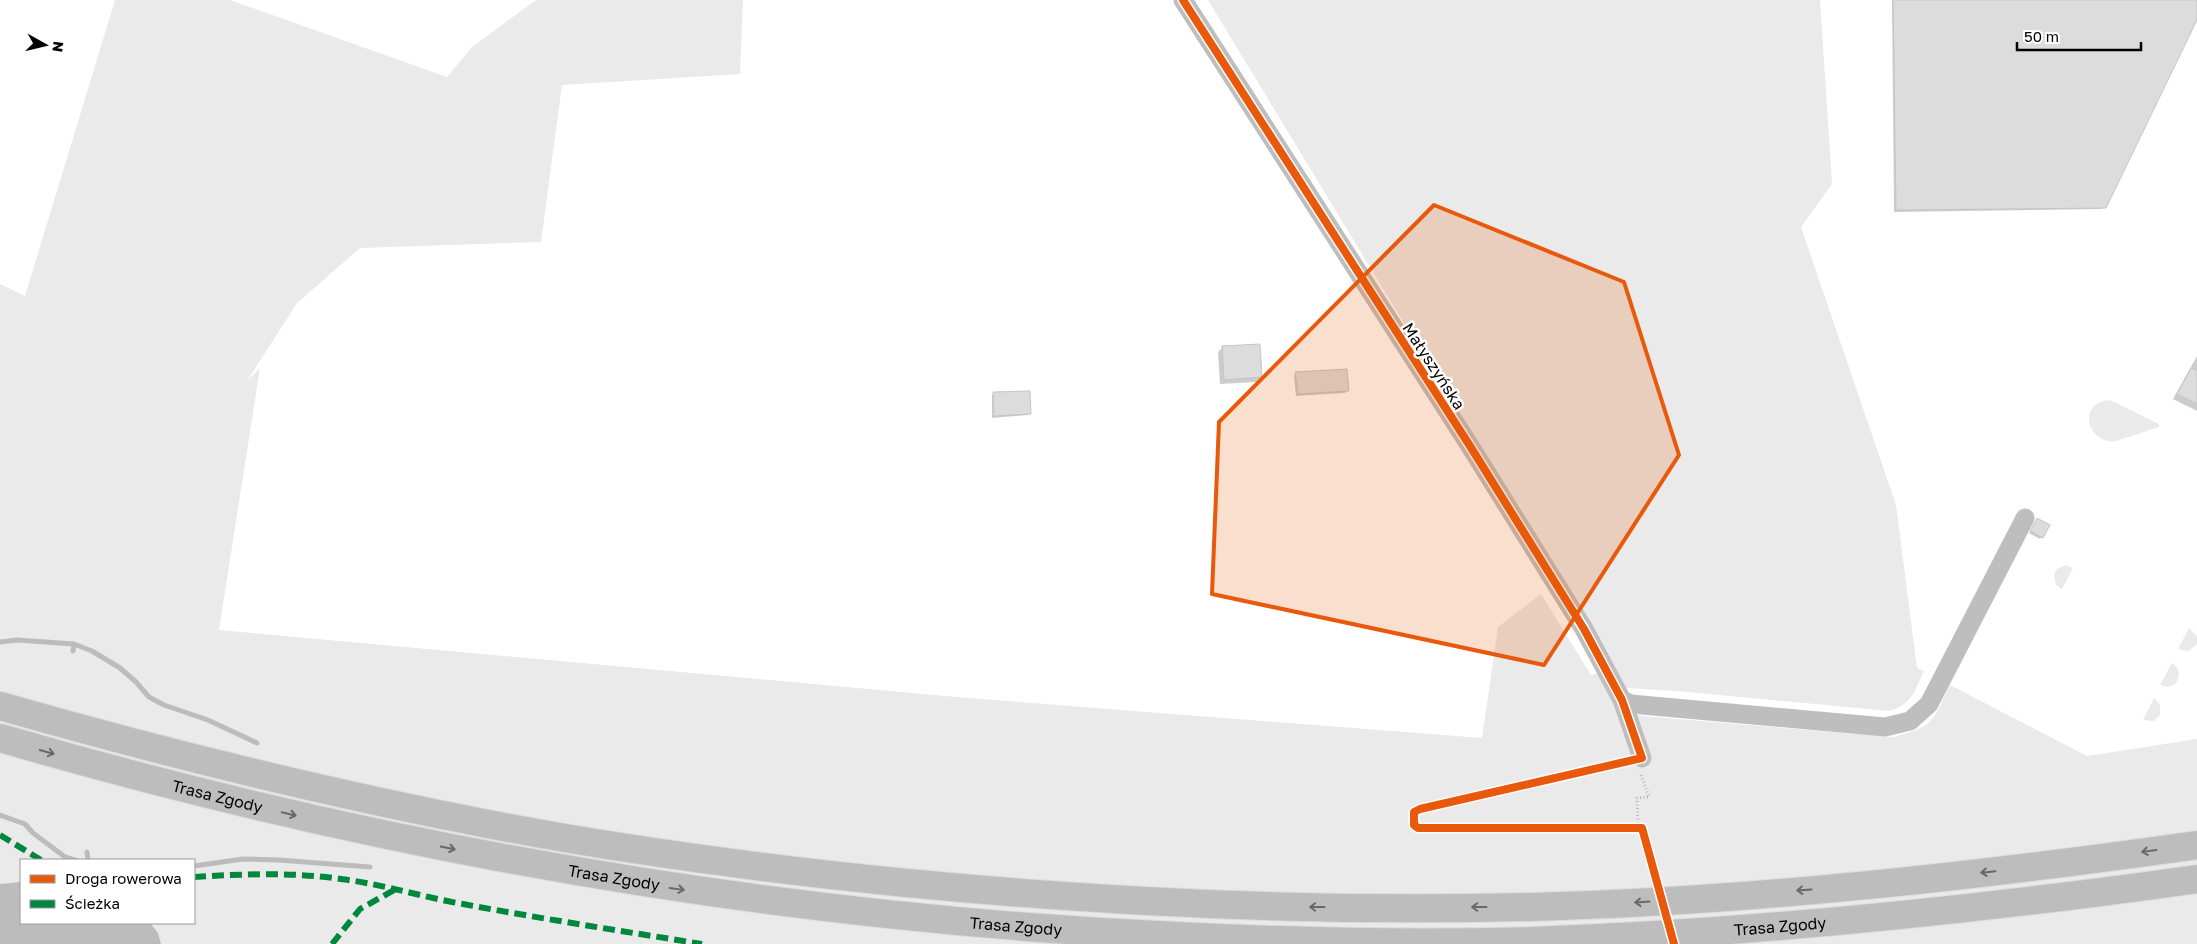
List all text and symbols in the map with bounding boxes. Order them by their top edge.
north arrow [20,20,70,70]
scale bar [2017,20,2141,52]
text: 50 m [2024,27,2059,45]
text: N [49,40,68,53]
street label: Małyszyńska [1399,319,1469,413]
one-way arrow [38,747,54,757]
street label: Trasa Zgody [170,775,265,817]
one-way arrow [280,810,296,819]
one-way arrow [439,844,455,853]
one-way arrow [2141,847,2157,857]
legend [20,859,195,924]
street label: Trasa Zgody [567,860,661,895]
one-way arrow [1980,867,1996,877]
text: Droga rowerowa [65,869,182,887]
one-way arrow [668,884,684,894]
one-way arrow [1796,885,1812,895]
text: Ścieżka [65,894,120,912]
one-way arrow [1634,898,1650,907]
one-way arrow [1309,902,1325,912]
one-way arrow [1471,902,1488,912]
street label: Trasa Zgody [969,912,1063,940]
street label: Trasa Zgody [1733,912,1827,940]

